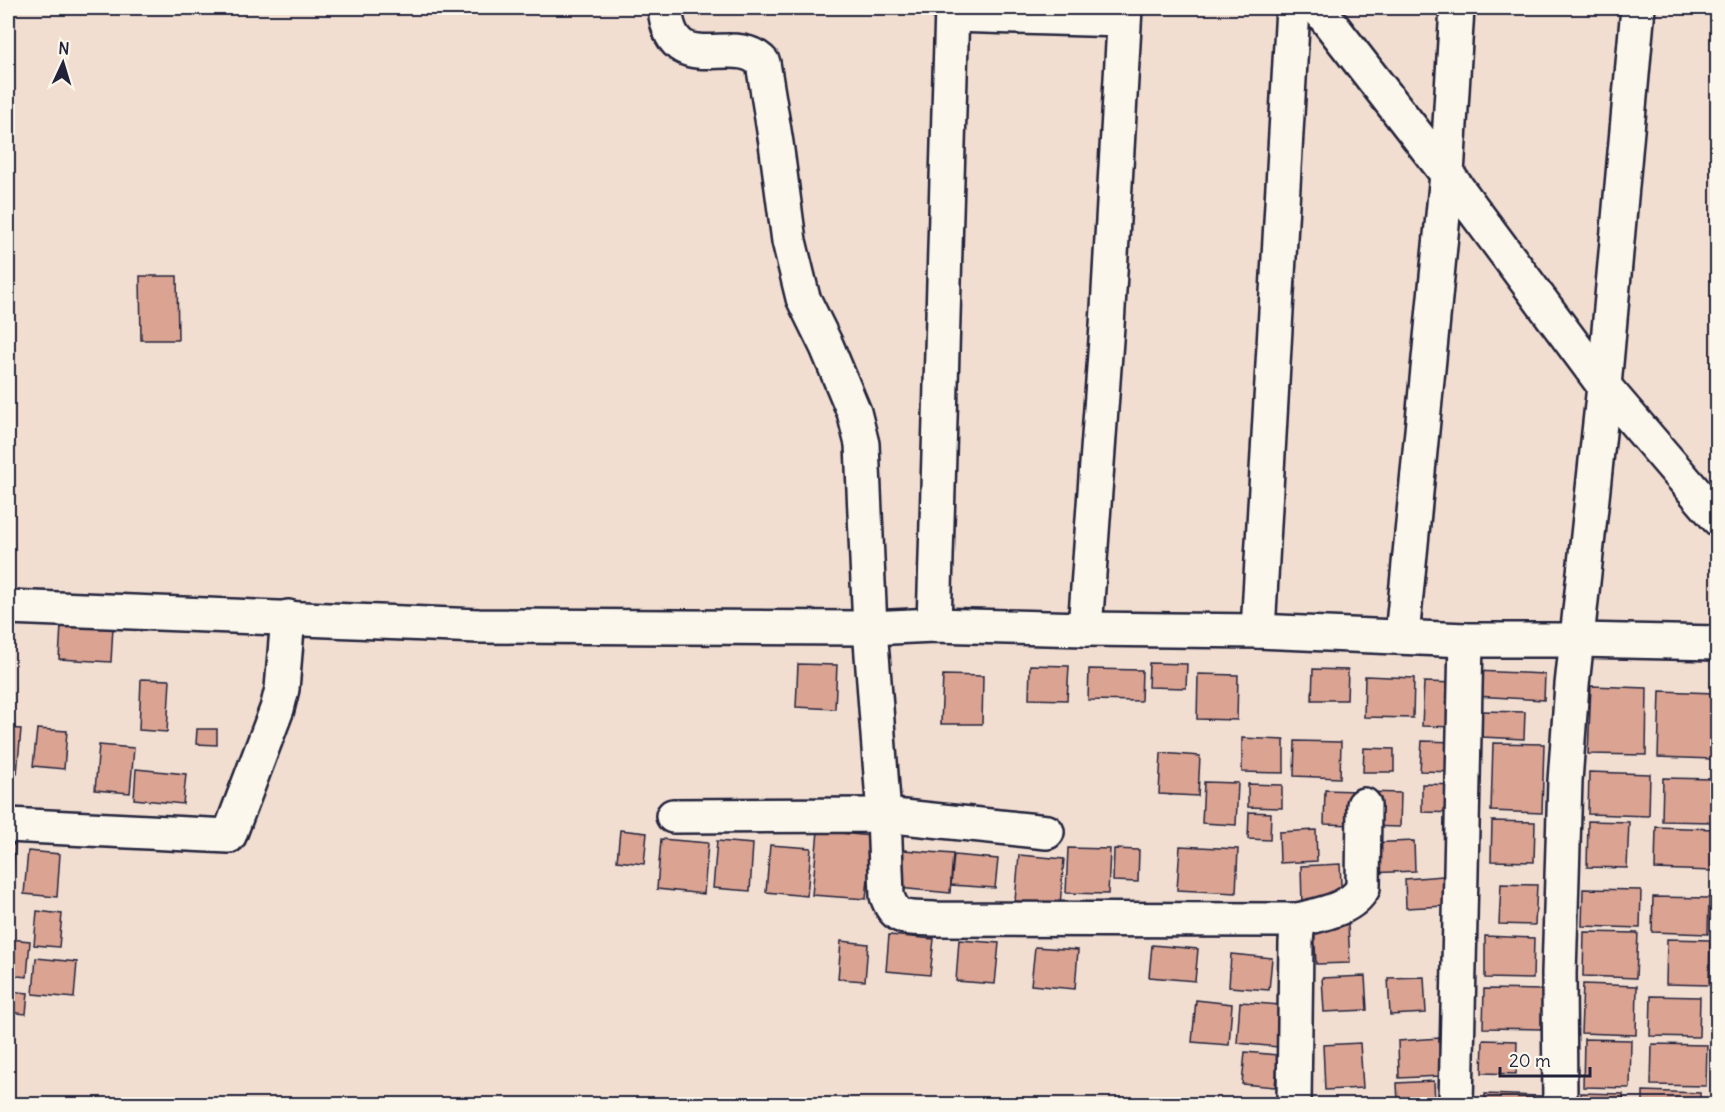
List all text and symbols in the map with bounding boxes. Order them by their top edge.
north arrow [33,33,93,93]
text: N [58,38,70,58]
scale bar [1500,1040,1590,1078]
text: 20 m [1509,1049,1551,1072]

